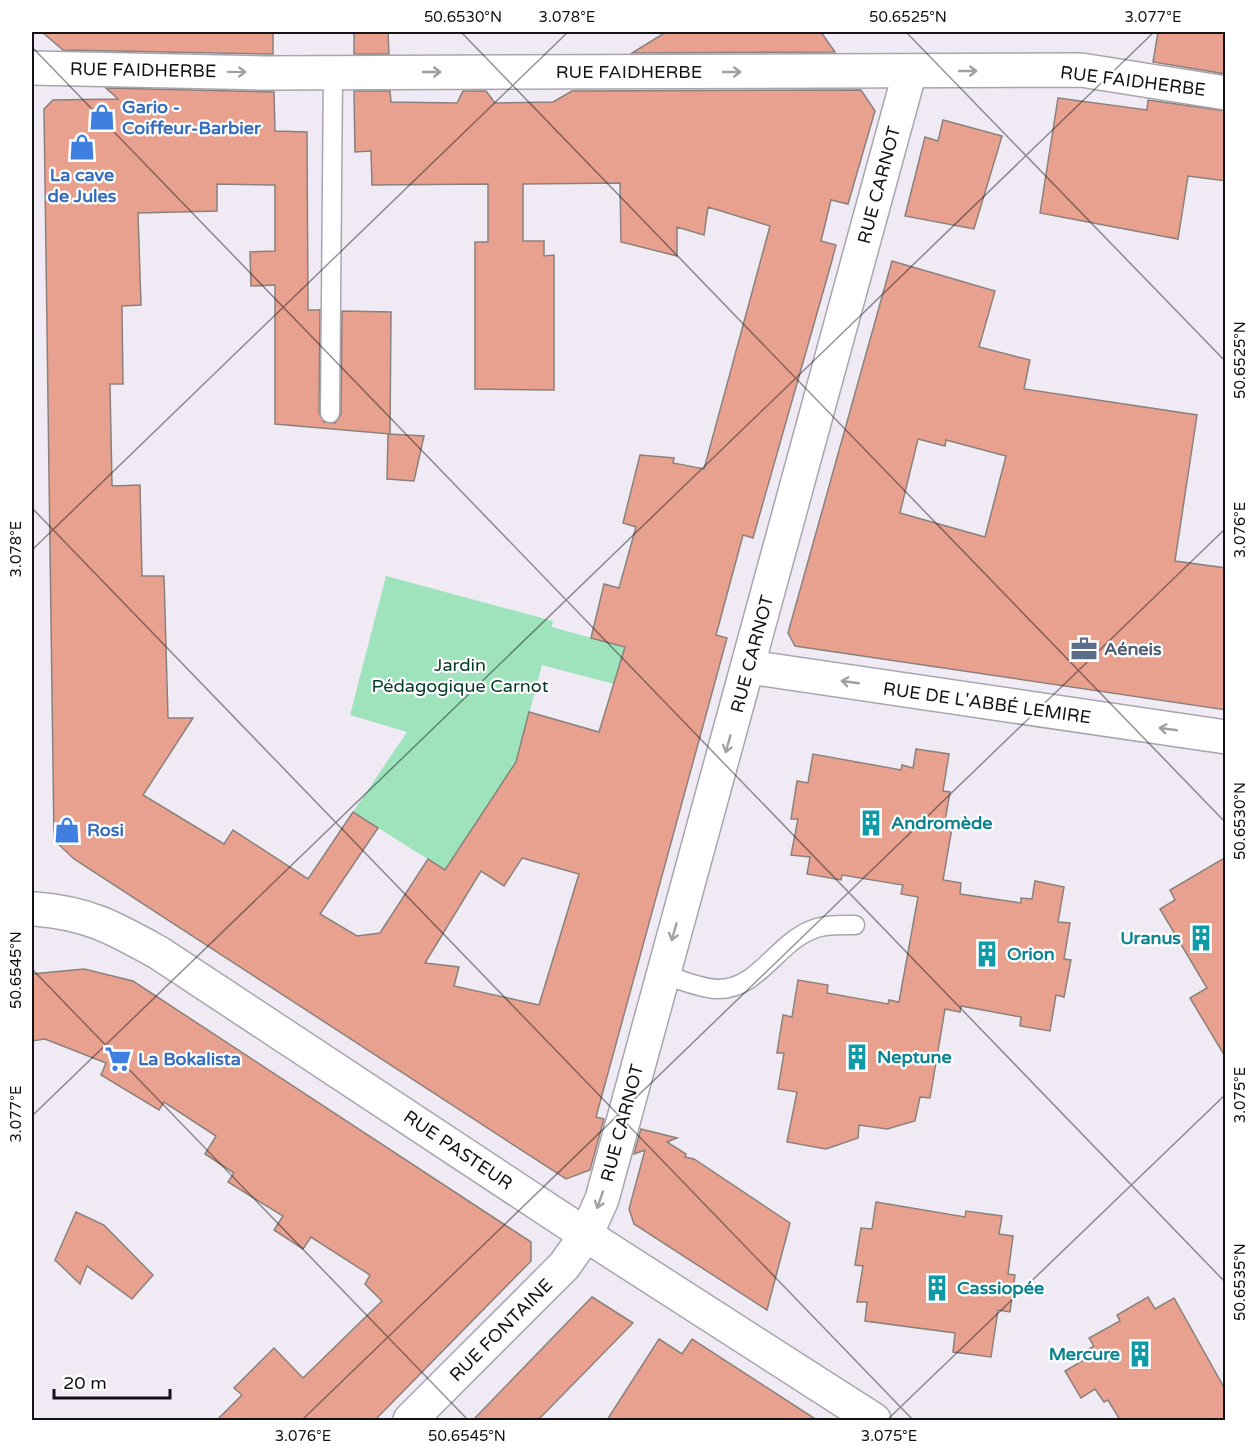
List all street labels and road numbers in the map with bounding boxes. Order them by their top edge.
street label: RUE FAIDHERBE [70,58,216,82]
street label: RUE FAIDHERBE [556,61,702,83]
street label: RUE FAIDHERBE [1059,61,1207,101]
street label: RUE CARNOT [853,124,905,246]
street label: RUE CARNOT [726,593,778,715]
street label: RUE DE L'ABBÉ LEMIRE [882,678,1092,728]
street label: RUE CARNOT [596,1062,648,1184]
street label: RUE PASTEUR [399,1105,517,1195]
street label: RUE FONTAINE [445,1274,557,1386]

